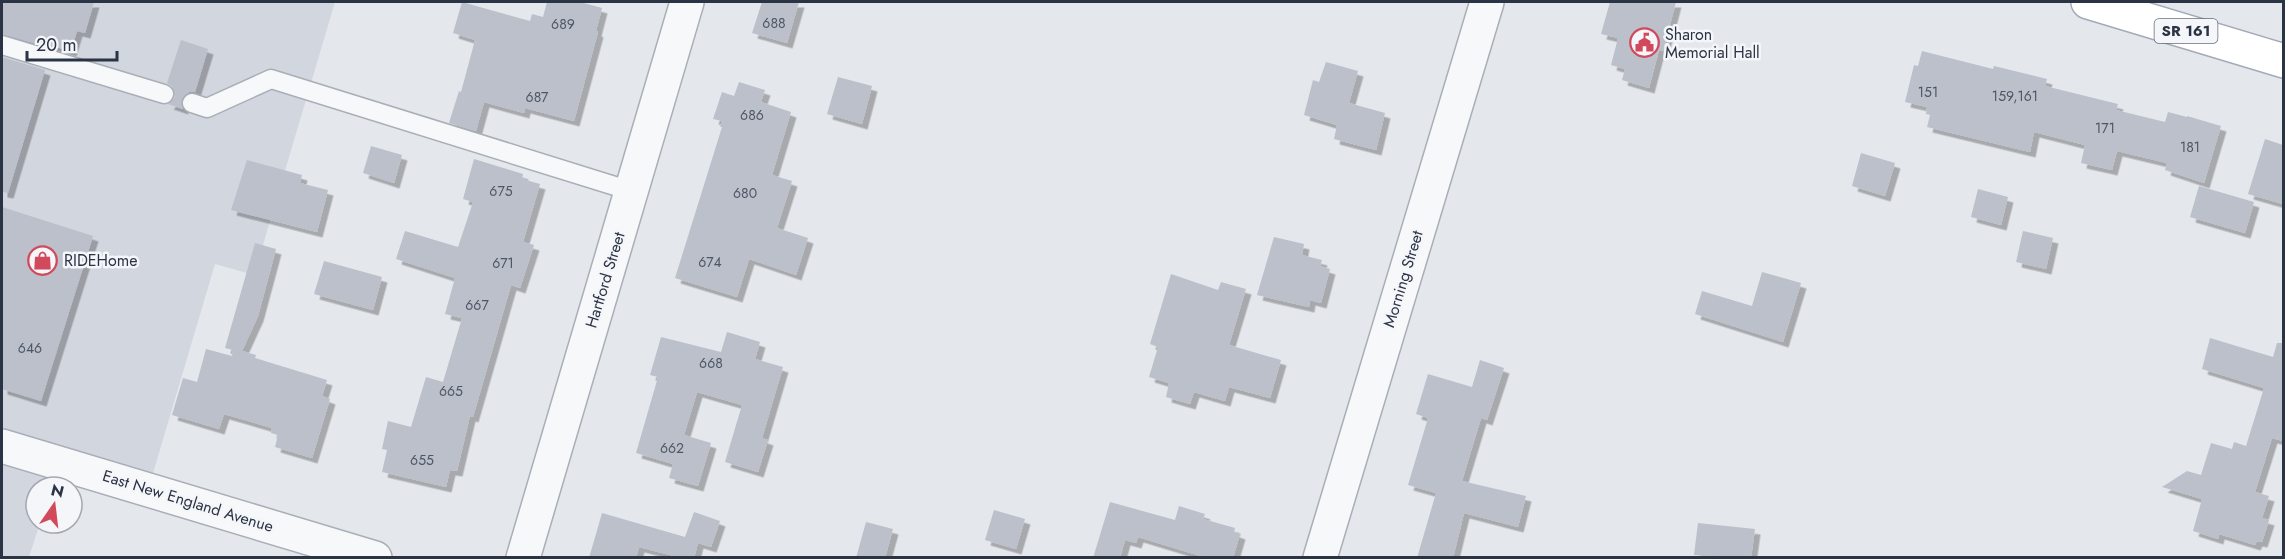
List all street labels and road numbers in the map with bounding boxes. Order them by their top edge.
road number: SR 161 [2154,19,2218,43]
street label: Morning Street [1377,228,1429,330]
street label: Hartford Street [579,229,631,331]
street label: East New England Avenue [100,464,276,538]

